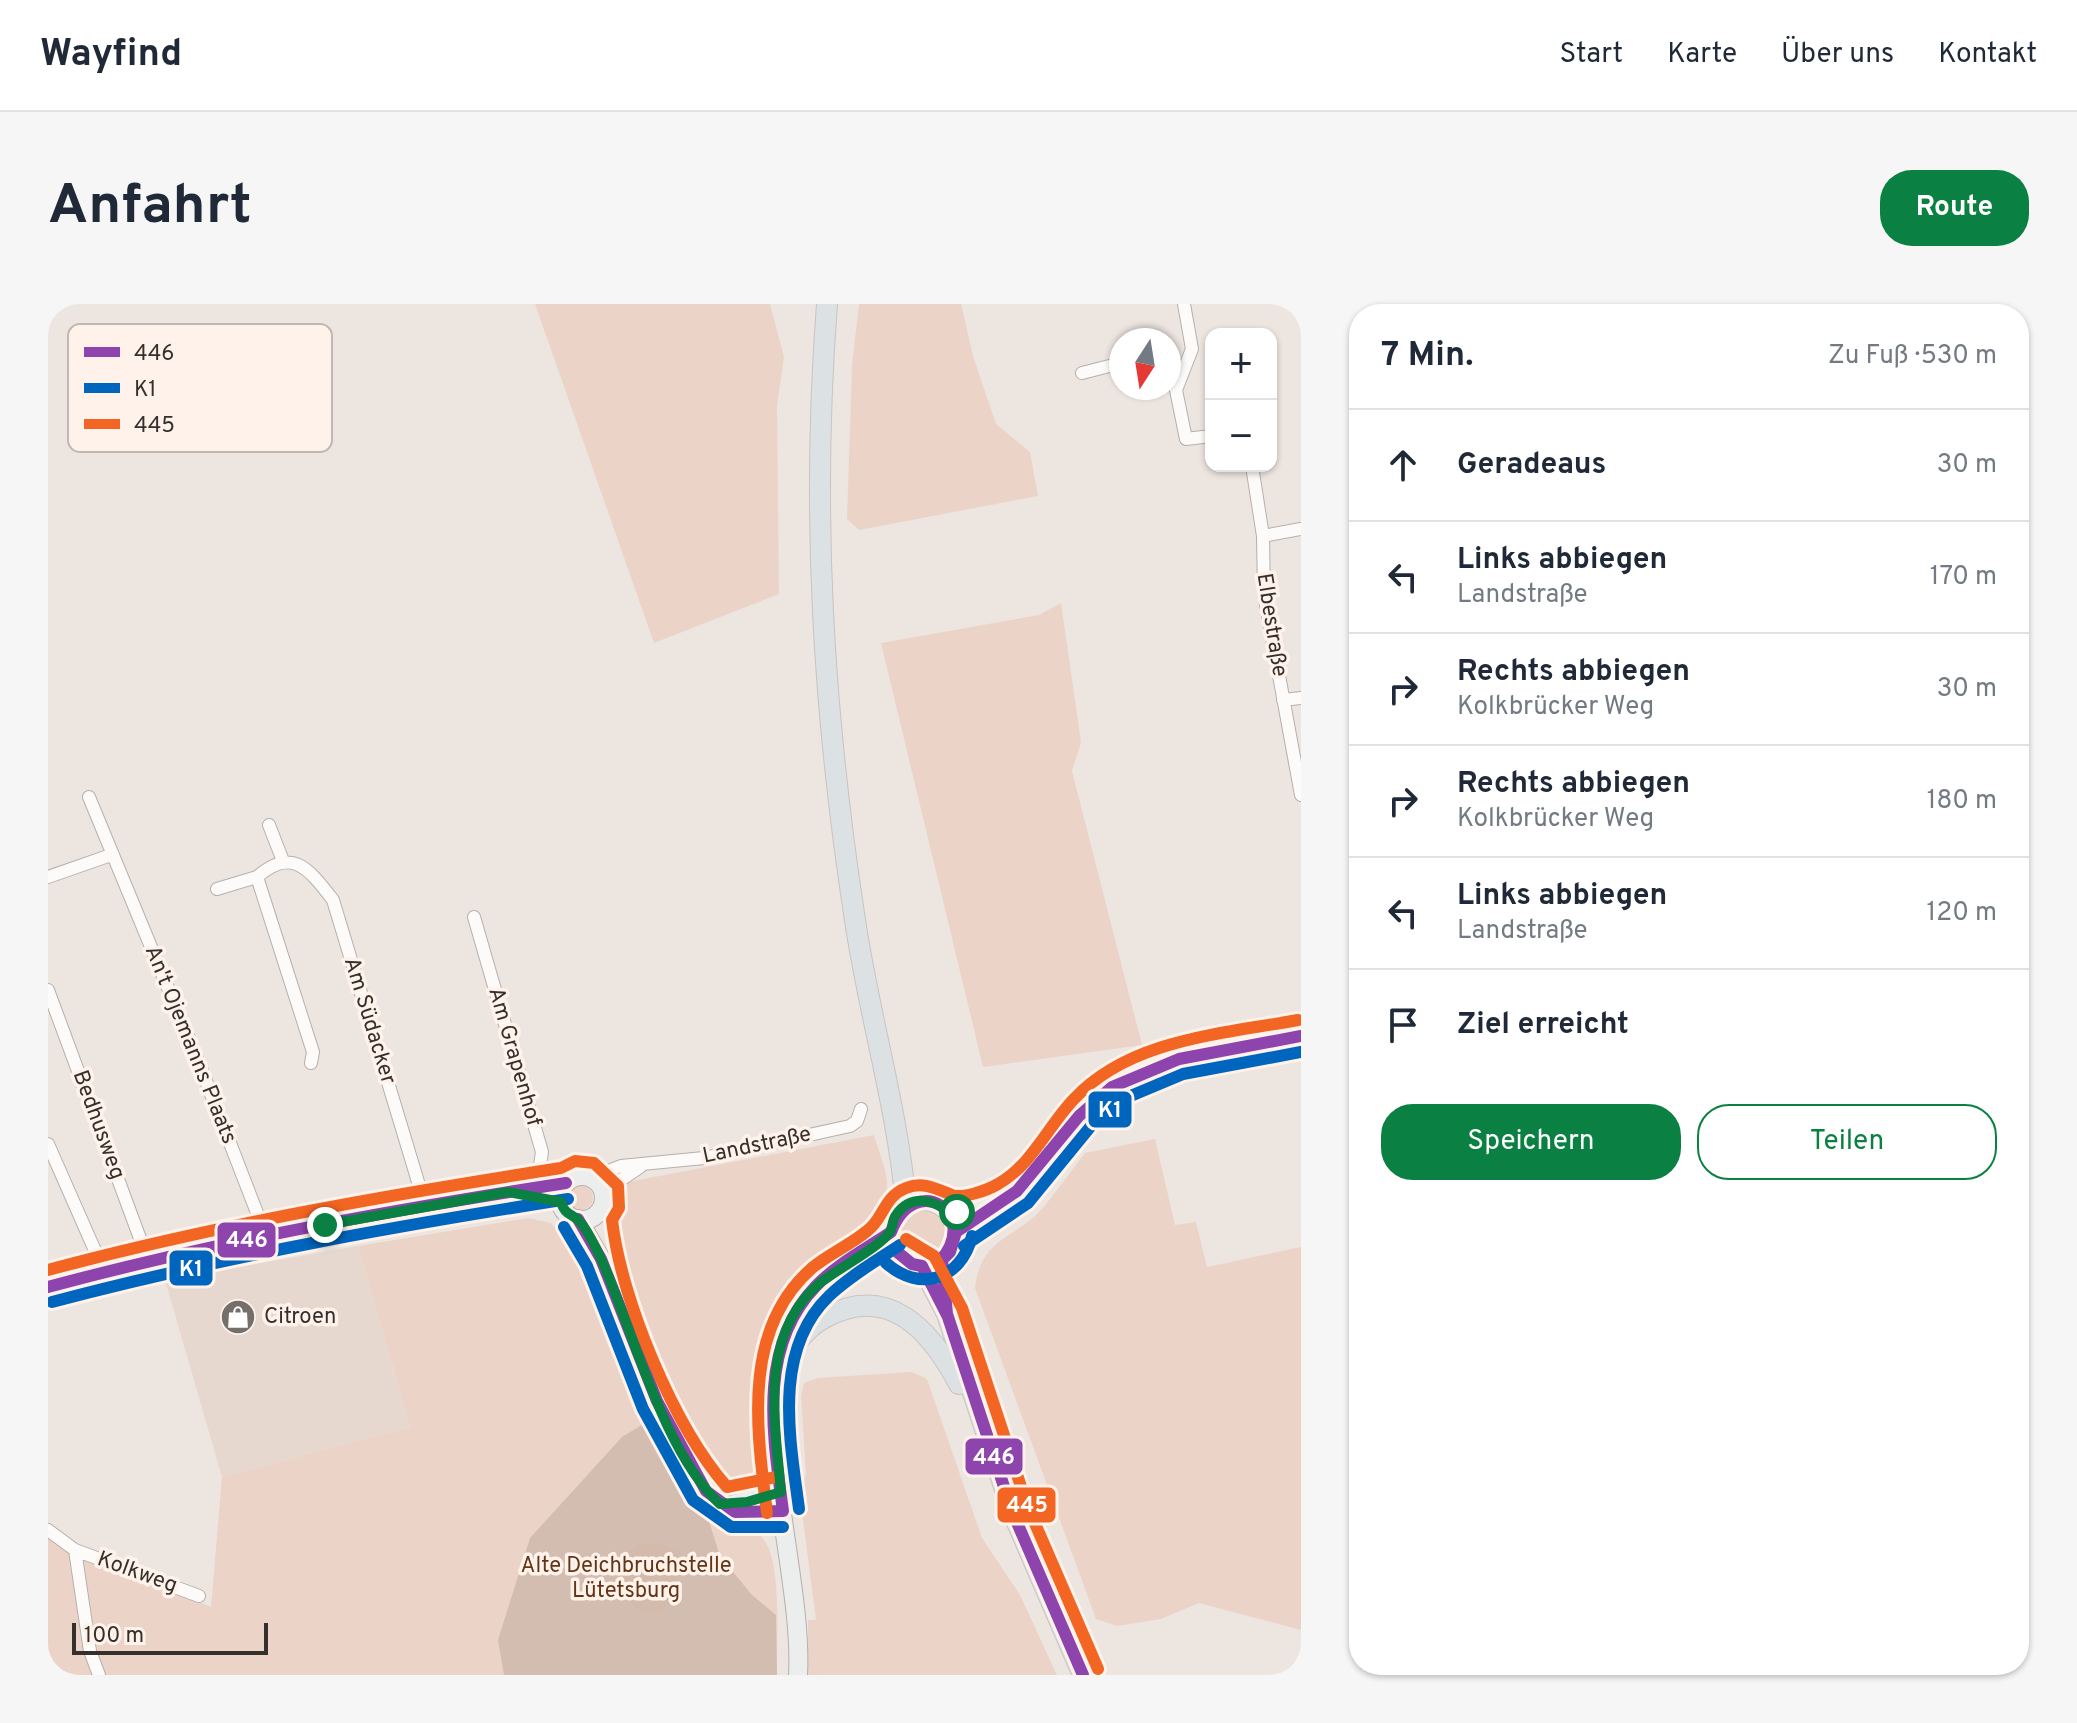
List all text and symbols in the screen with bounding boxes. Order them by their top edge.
text: Wayfind [40,31,182,80]
text: Start [1559,37,1623,73]
text: Karte [1667,37,1737,73]
text: Über uns [1781,37,1894,73]
text: Kontakt [1938,37,2037,73]
button: Route [1880,170,2029,246]
text: Anfahrt [48,173,252,243]
legend [68,324,332,452]
north arrow [1109,328,1181,400]
map controls [1205,328,1277,472]
button: + [1205,328,1277,400]
text: 7 Min. [1381,335,1474,378]
text: Zu Fuß · 530 m [1828,340,1997,373]
text: 446 [134,341,174,368]
text: K1 [134,377,157,404]
button: − [1205,400,1277,472]
text: 445 [134,413,175,440]
icon: ahead [1381,443,1425,487]
text: Geradeaus [1457,447,1606,484]
text: 30 m [1937,449,1997,482]
text: Links abbiegen [1457,542,1667,579]
icon: left [1381,555,1425,599]
text: 170 m [1930,561,1997,594]
street label: Elbestraße [1249,571,1293,679]
text: Landstraße [1457,579,1588,612]
text: Rechts abbiegen [1457,654,1690,691]
icon: right [1381,667,1425,711]
text: 30 m [1937,673,1997,706]
text: Kolkbrücker Weg [1457,691,1654,724]
text: Rechts abbiegen [1457,766,1690,803]
icon: right [1381,779,1425,823]
text: 180 m [1927,785,1997,818]
text: Kolkbrücker Weg [1457,803,1654,836]
text: Links abbiegen [1457,878,1667,915]
icon: left [1381,891,1425,935]
text: 120 m [1927,897,1997,930]
text: Landstraße [1457,915,1588,948]
street label: An't Ojemanns Plaats [138,942,242,1148]
street label: Am Südacker [337,954,401,1088]
street label: Am Grapenhof [481,984,547,1130]
icon: arrive [1381,1003,1425,1047]
text: Ziel erreicht [1457,1007,1629,1044]
street label: Bedhusweg [66,1067,130,1183]
line badge: K1 [1087,1090,1133,1129]
text: K1 [1098,1098,1122,1125]
button: Speichern [1381,1104,1681,1180]
button: Teilen [1697,1104,1997,1180]
street label: Landstraße [700,1121,814,1171]
route start [939,1194,975,1230]
route end [307,1207,343,1243]
line badge: 446 [216,1221,277,1259]
text: 446 [226,1228,268,1255]
line badge: K1 [168,1249,214,1287]
text: K1 [179,1257,203,1284]
shop icon: Citroen [219,1298,257,1336]
place label: Citroen [264,1304,336,1331]
line badge: 446 [964,1437,1024,1476]
text: 446 [973,1445,1015,1472]
line badge: 445 [996,1486,1057,1524]
text: 445 [1006,1493,1048,1520]
street label: Kolkweg [93,1546,181,1600]
park label: Alte Deichbruchstelle Lütetsburg [520,1553,732,1605]
scale bar [72,1619,268,1655]
text: 100 m [84,1623,144,1650]

